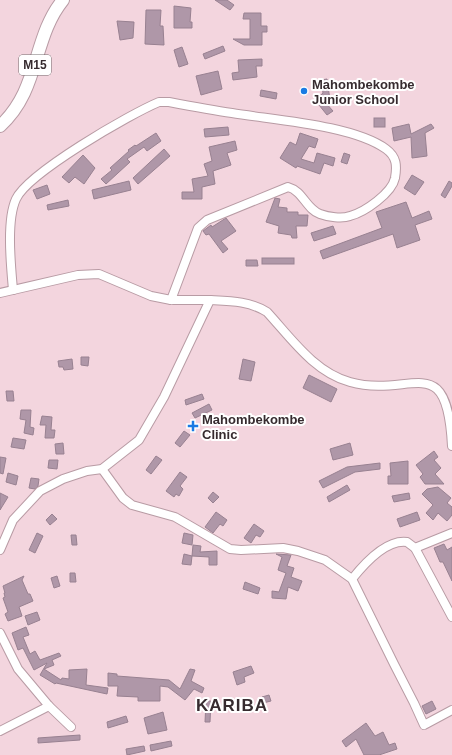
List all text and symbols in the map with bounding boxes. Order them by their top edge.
road number: M15 [19,55,51,75]
place label: Mahombekombe Junior School [312,77,415,107]
marker: Mahombekombe Junior School [299,86,309,96]
place label: Mahombekombe Clinic [202,412,305,442]
marker: Mahombekombe Clinic [187,420,199,432]
district label: KARIBA [196,696,268,715]

